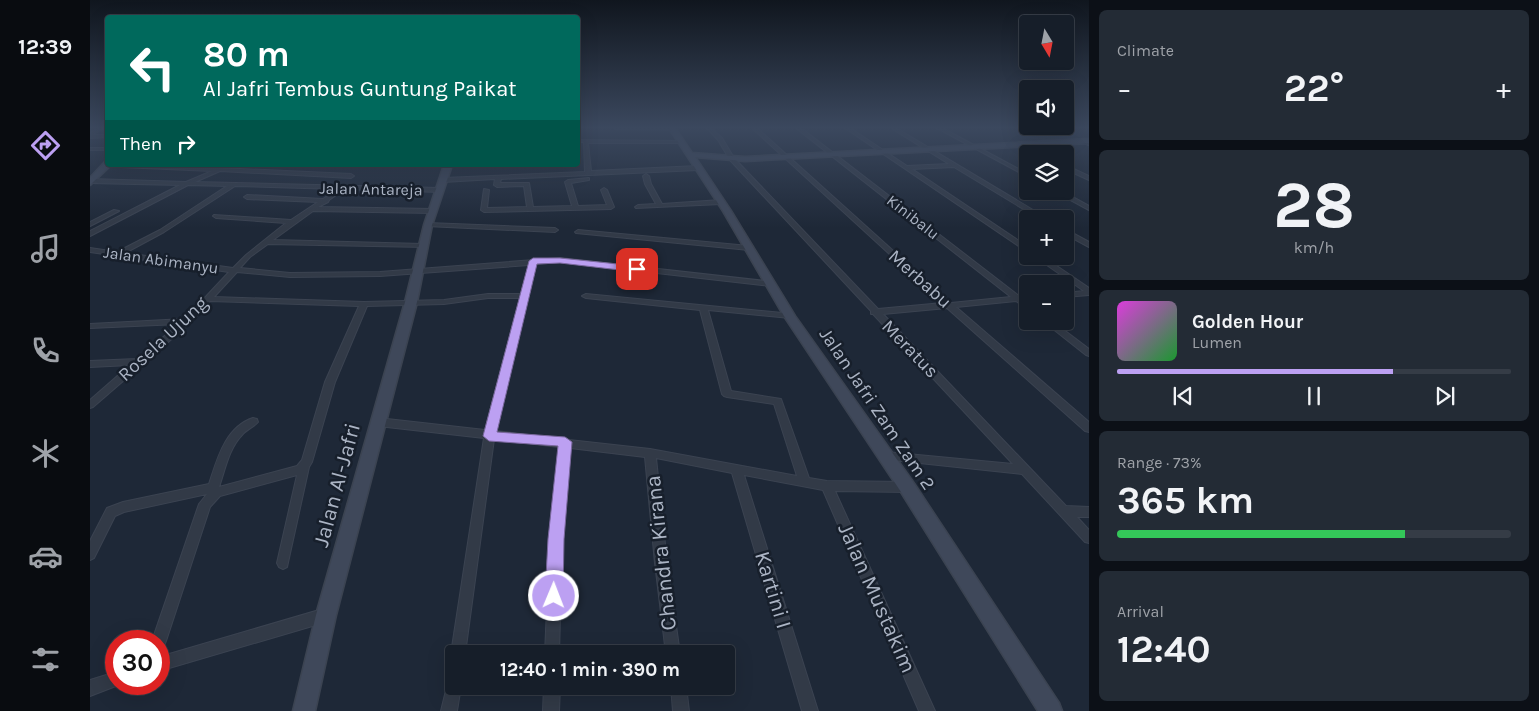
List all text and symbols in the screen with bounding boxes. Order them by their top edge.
north arrow [1019,15,1074,70]
map controls [1019,15,1074,330]
text: 12:39 [18,34,72,60]
text: 80 m [203,34,290,75]
icon: left [120,35,185,100]
text: Climate [1117,41,1174,60]
text: 22° [1284,66,1344,111]
text: − [1117,72,1132,105]
text: + [1496,72,1511,105]
text: Al Jafri Tembus Guntung Paikat [203,76,517,102]
button: sound [1019,80,1074,135]
icon: directions [28,128,63,163]
icon: right [172,130,200,158]
text: Then [120,133,162,155]
button: layers [1019,145,1074,200]
text: 28 [1273,167,1355,243]
street label: Jalan Antareja [319,179,423,199]
street label: Kinibalu [883,191,943,243]
button: + [1019,210,1074,265]
icon: music [28,231,63,266]
text: km/h [1294,238,1334,257]
street label: Jalan Abimanyu [102,243,220,277]
street label: Merbabu [884,245,956,313]
pin [616,248,658,290]
icon: arrive [623,255,651,283]
button: − [1019,275,1074,330]
street label: Rosela Ujung [114,292,212,386]
text: Golden Hour [1192,311,1303,333]
street label: Meratus [877,316,943,382]
street label: Jalan Jafri Zam Zam 2 [815,324,939,494]
icon: phone [28,333,63,368]
text: Lumen [1192,333,1242,352]
icon: previous [1169,382,1197,410]
icon: pause [1300,382,1328,410]
icon: next [1431,382,1459,410]
street label: Jalan Al-Jafri [308,420,366,550]
icon: climate [28,436,63,471]
text: Range · 73% [1117,453,1202,472]
street label: Chandra Kirana [640,474,682,632]
text: 365 km [1117,478,1254,523]
street label: Jalan Mustakim [832,519,922,677]
icon: car [28,539,63,574]
street label: Kartini I [749,548,797,632]
position arrow [527,569,579,621]
text: Arrival [1117,602,1164,621]
text: 12:40 [1117,627,1210,672]
speed limit sign: 30 [105,630,170,695]
icon: filters [28,642,63,677]
text: 12:40 · 1 min · 390 m [500,659,680,681]

